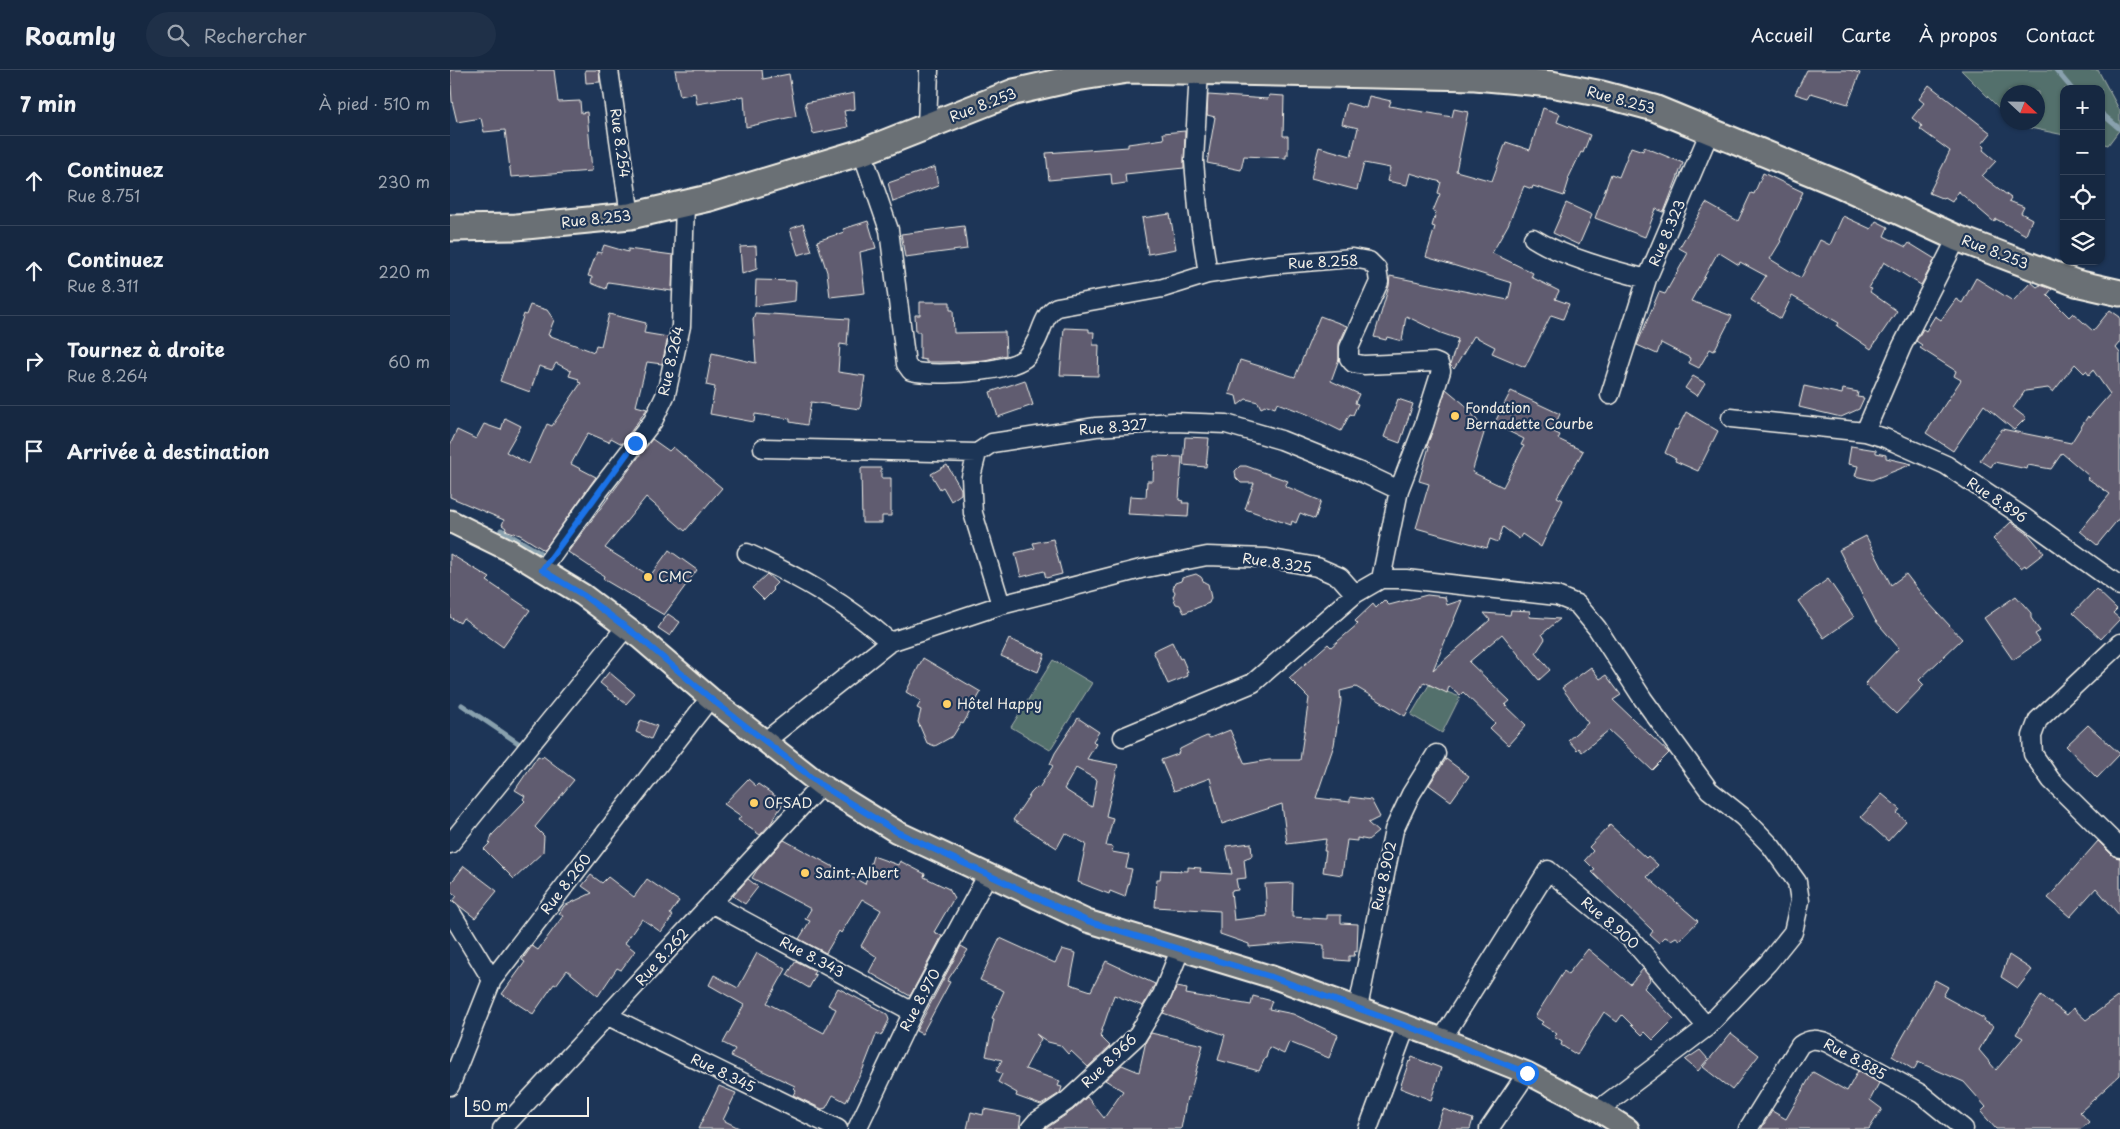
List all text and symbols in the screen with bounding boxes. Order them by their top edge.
search box [146,12,496,57]
text: Roamly [25,17,116,53]
icon: search [164,21,192,49]
text: Rechercher [204,21,307,49]
text: Accueil [1751,21,1813,48]
text: Carte [1841,21,1891,48]
text: À propos [1919,21,1997,48]
text: Contact [2025,21,2095,48]
street label: Rue 8.253 [1585,80,1658,119]
street label: Rue 8.253 [946,82,1019,127]
north arrow [2000,85,2045,130]
map controls [2060,85,2105,265]
button: + [2060,85,2105,130]
text: 7 min [20,87,76,119]
text: À pied · 510 m [319,91,430,115]
street label: Rue 8.254 [605,107,636,179]
button: − [2060,130,2105,175]
text: Continuez [67,155,164,183]
icon: ahead [20,167,48,195]
text: 230 m [378,169,430,193]
button: locate [2060,175,2105,220]
text: Rue 8.751 [67,183,140,207]
street label: Rue 8.323 [1643,196,1690,269]
street label: Rue 8.253 [560,204,632,233]
button: layers [2060,220,2105,265]
street label: Rue 8.253 [1959,229,2032,274]
text: Continuez [67,245,164,273]
street label: Rue 8.258 [1287,249,1359,274]
icon: ahead [20,257,48,285]
text: 220 m [379,259,430,283]
text: Rue 8.311 [67,273,139,297]
street label: Rue 8.264 [652,324,689,398]
text: Tournez à droite [67,335,225,363]
icon: right [20,347,48,375]
text: 60 m [388,349,430,373]
text: Rue 8.264 [67,363,148,387]
place label: Fondation Bernadette Courbe [1465,397,1594,434]
marker: Fondation Bernadette Courbe [1449,410,1461,422]
street label: Rue 8.327 [1078,413,1148,440]
route end [624,432,647,455]
icon: arrive [20,437,48,465]
text: Arrivée à destination [67,437,270,465]
street label: Rue 8.896 [1963,472,2032,527]
street label: Rue 8.325 [1241,547,1313,578]
place label: CMC [658,566,693,587]
marker: CMC [642,571,654,583]
place label: Hôtel Happy [957,693,1042,714]
marker: Hôtel Happy [941,698,953,710]
place label: OFSAD [764,792,812,813]
marker: OFSAD [748,797,760,809]
street label: Rue 8.902 [1366,839,1401,912]
street label: Rue 8.260 [535,849,596,918]
place label: Saint-Albert [815,862,899,883]
marker: Saint-Albert [799,867,811,879]
street label: Rue 8.900 [1577,891,1644,954]
street label: Rue 8.262 [630,923,693,990]
street label: Rue 8.343 [776,931,848,982]
street label: Rue 8.970 [894,965,945,1035]
street label: Rue 8.966 [1076,1029,1141,1092]
street label: Rue 8.885 [1820,1033,1890,1084]
street label: Rue 8.345 [687,1048,759,1097]
route start [1516,1062,1539,1085]
scale bar [465,1094,589,1117]
text: 50 m [472,1095,508,1116]

